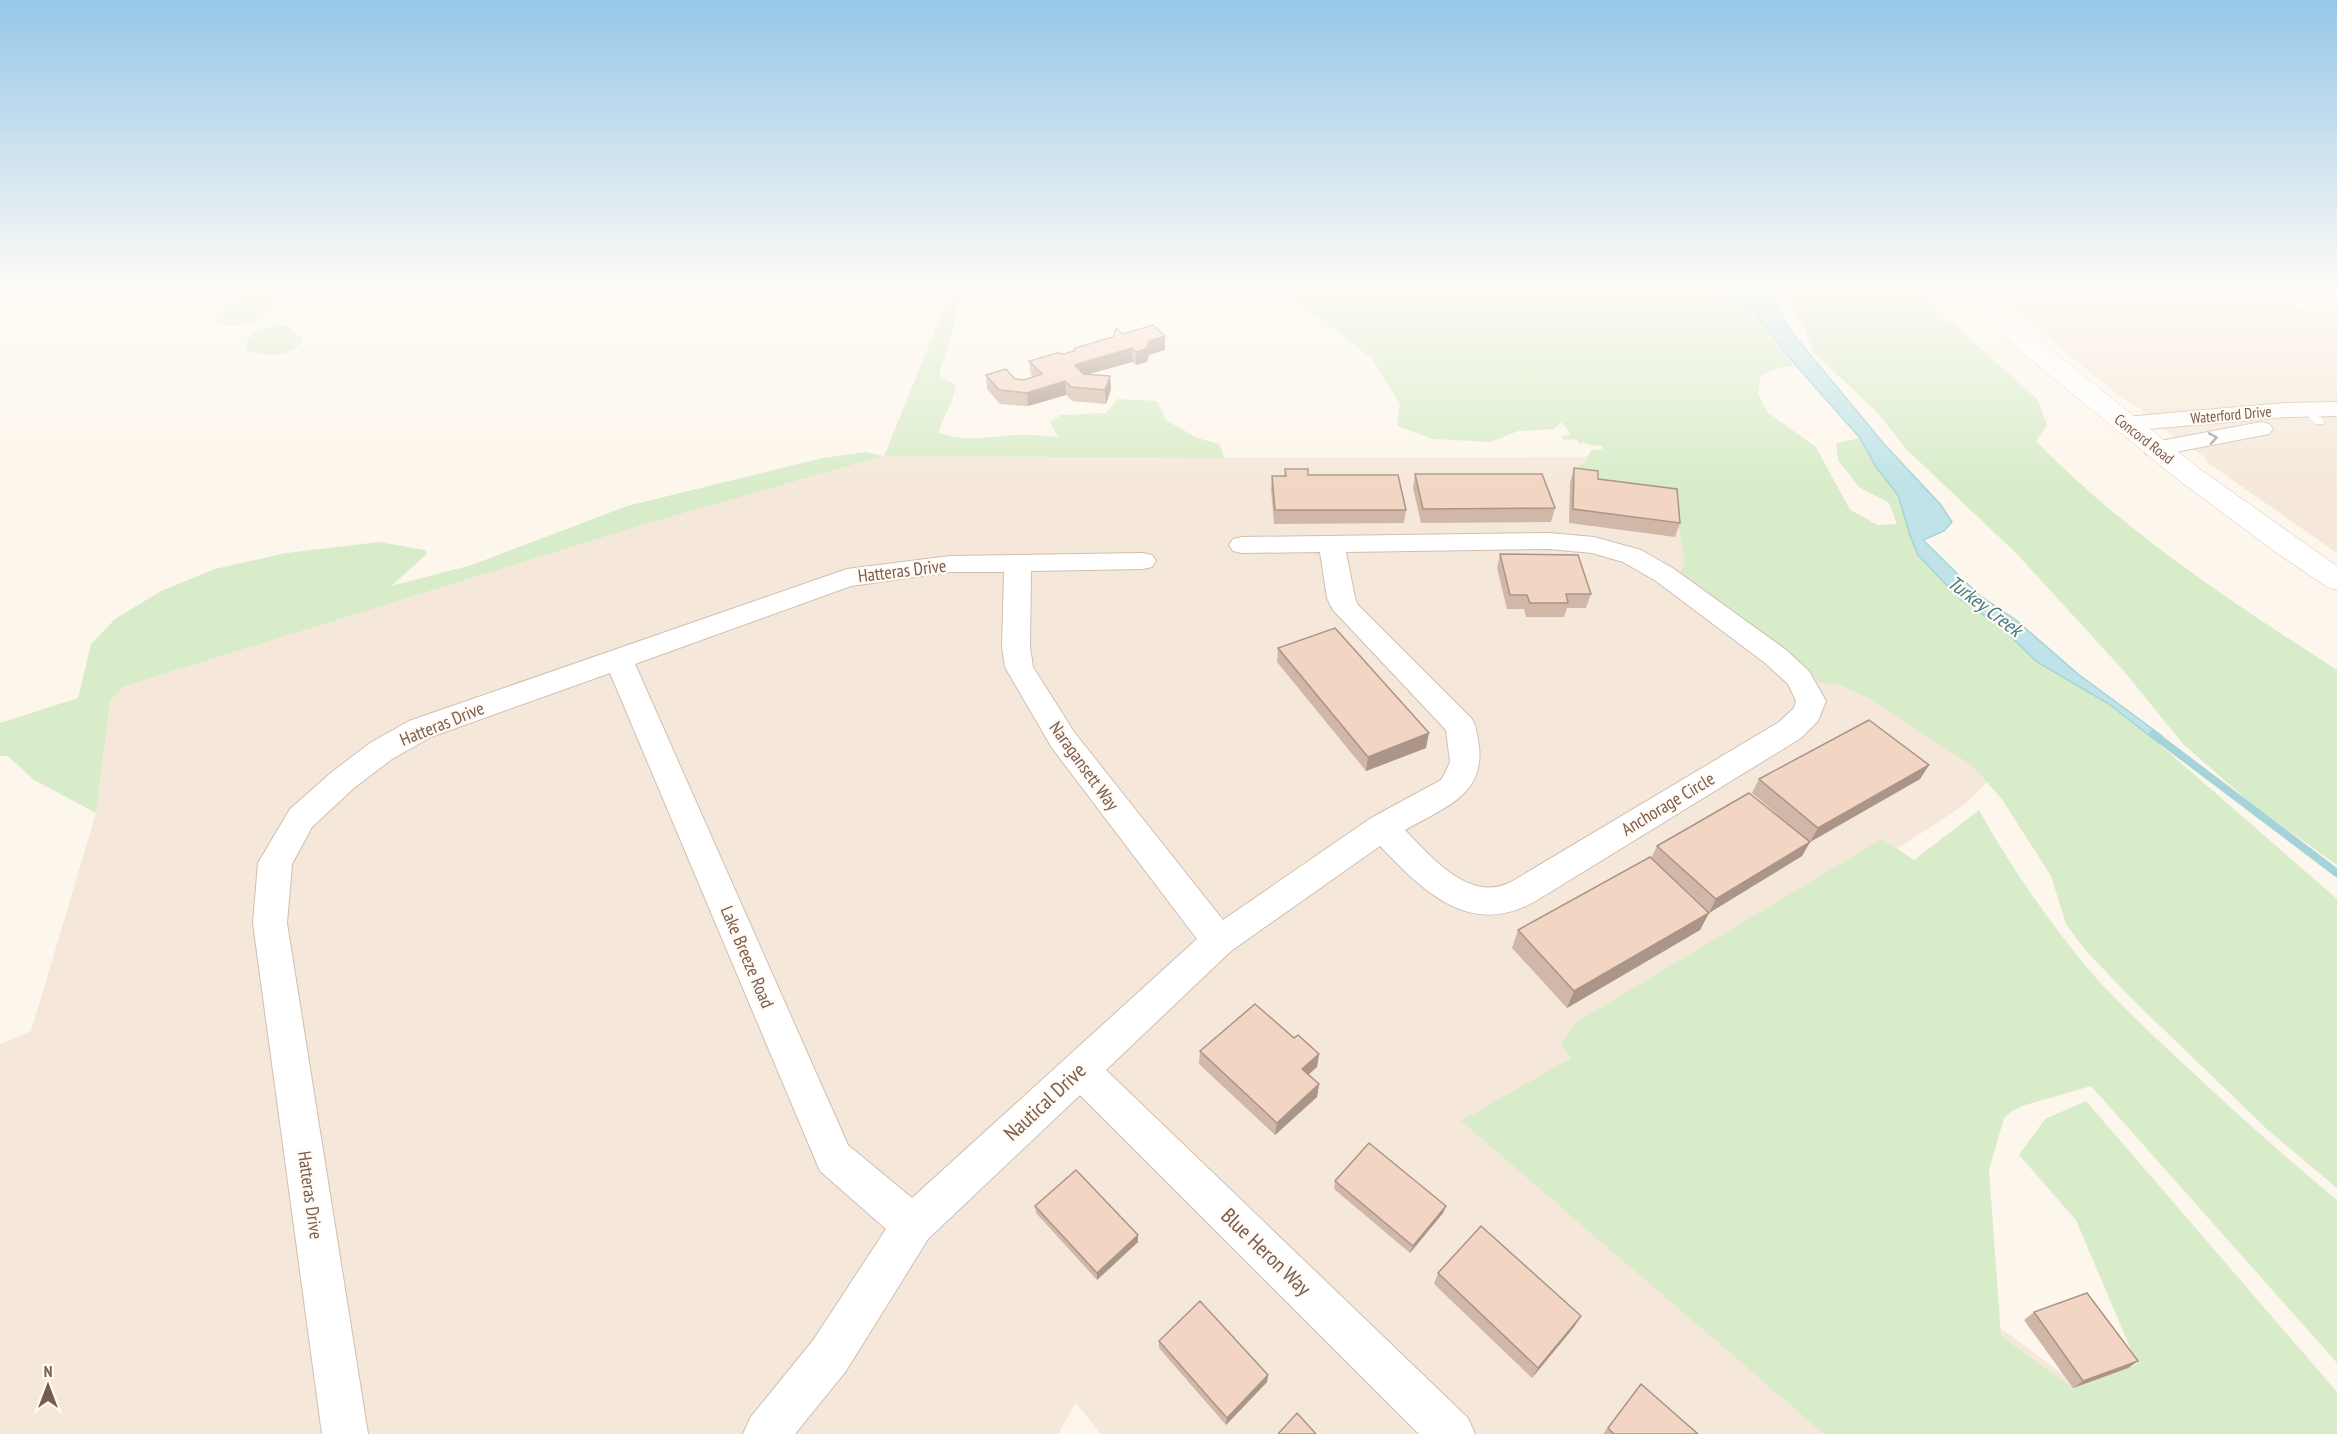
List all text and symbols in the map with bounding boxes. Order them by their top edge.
street label: Waterford Drive [2190,402,2272,428]
street label: Concord Road [2111,409,2178,468]
one-way arrow [2207,432,2217,445]
street label: Hatteras Drive [856,554,947,587]
water label: Turkey Creek [1943,570,2029,644]
street label: Hatteras Drive [396,696,487,751]
street label: Naragansett Way [1044,717,1124,815]
street label: Anchorage Circle [1617,767,1719,840]
street label: Lake Breeze Road [716,902,779,1011]
street label: Nautical Drive [998,1057,1091,1146]
street label: Hatteras Drive [293,1149,328,1240]
street label: Blue Heron Way [1216,1202,1317,1301]
north arrow [18,1356,78,1416]
text: N [44,1361,52,1381]

